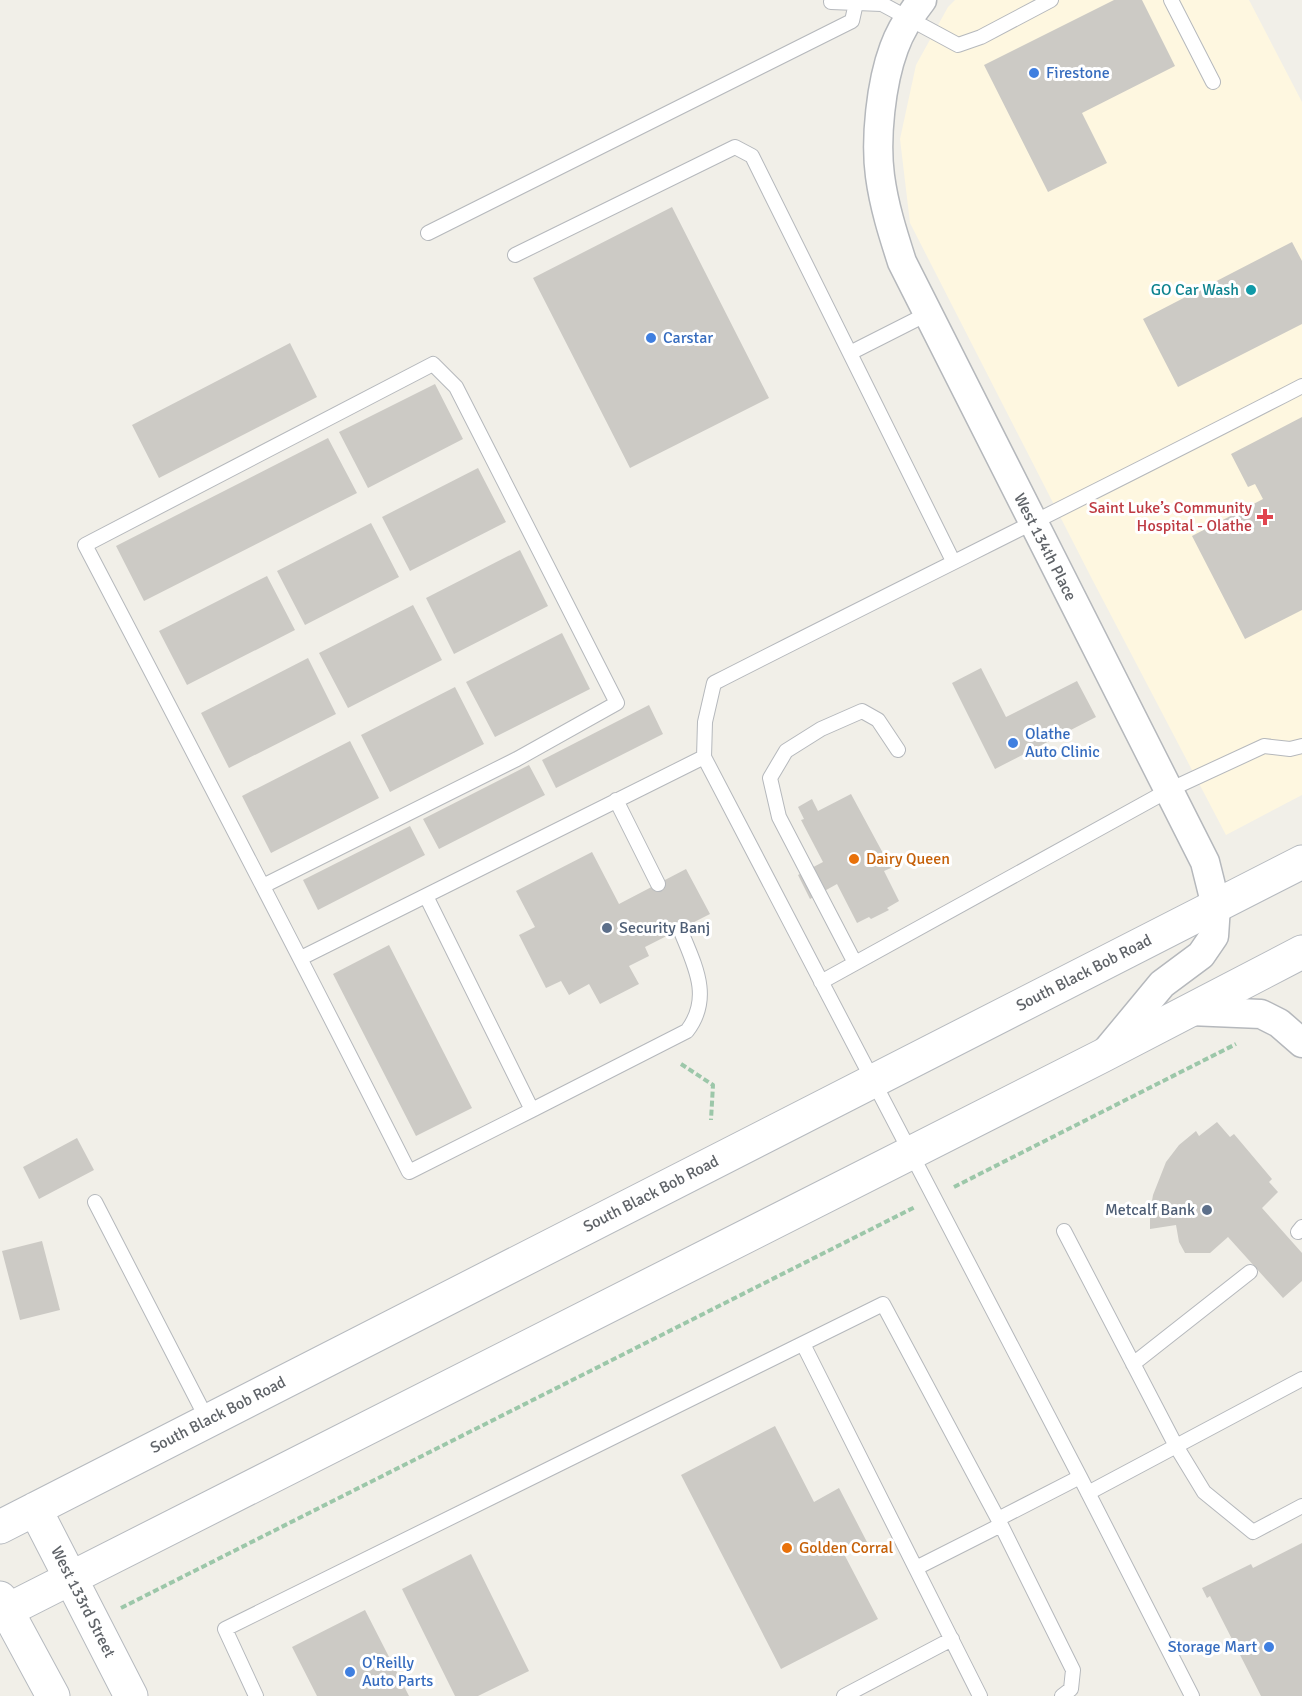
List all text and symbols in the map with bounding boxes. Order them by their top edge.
place label: Firestone [1046,63,1110,83]
marker: Firestone [1027,66,1041,80]
place label: GO Car Wash [1151,280,1239,300]
marker: GO Car Wash [1244,283,1258,297]
place label: Carstar [663,328,713,348]
marker: Carstar [644,331,658,345]
street label: West 134th Place [1009,490,1081,604]
place label: Saint Luke’s Community Hospital - Olathe [1089,498,1253,536]
marker: Saint Luke’s Community Hospital - Olathe [1256,508,1274,526]
place label: Olathe Auto Clinic [1025,724,1100,762]
marker: Olathe Auto Clinic [1006,736,1020,750]
place label: Dairy Queen [866,849,950,869]
marker: Dairy Queen [847,852,861,866]
place label: Security Banj [619,918,710,938]
marker: Security Banj [600,921,614,935]
street label: South Black Bob Road [1013,930,1155,1016]
street label: South Black Bob Road [580,1151,722,1237]
place label: Metcalf Bank [1105,1200,1195,1220]
marker: Metcalf Bank [1200,1203,1214,1217]
street label: South Black Bob Road [147,1372,289,1458]
place label: Golden Corral [799,1538,894,1558]
marker: Golden Corral [780,1541,794,1555]
street label: West 133rd Street [46,1543,120,1661]
place label: Storage Mart [1168,1637,1257,1657]
marker: Storage Mart [1262,1640,1276,1654]
place label: O'Reilly Auto Parts [362,1653,433,1691]
marker: O'Reilly Auto Parts [343,1665,357,1679]

